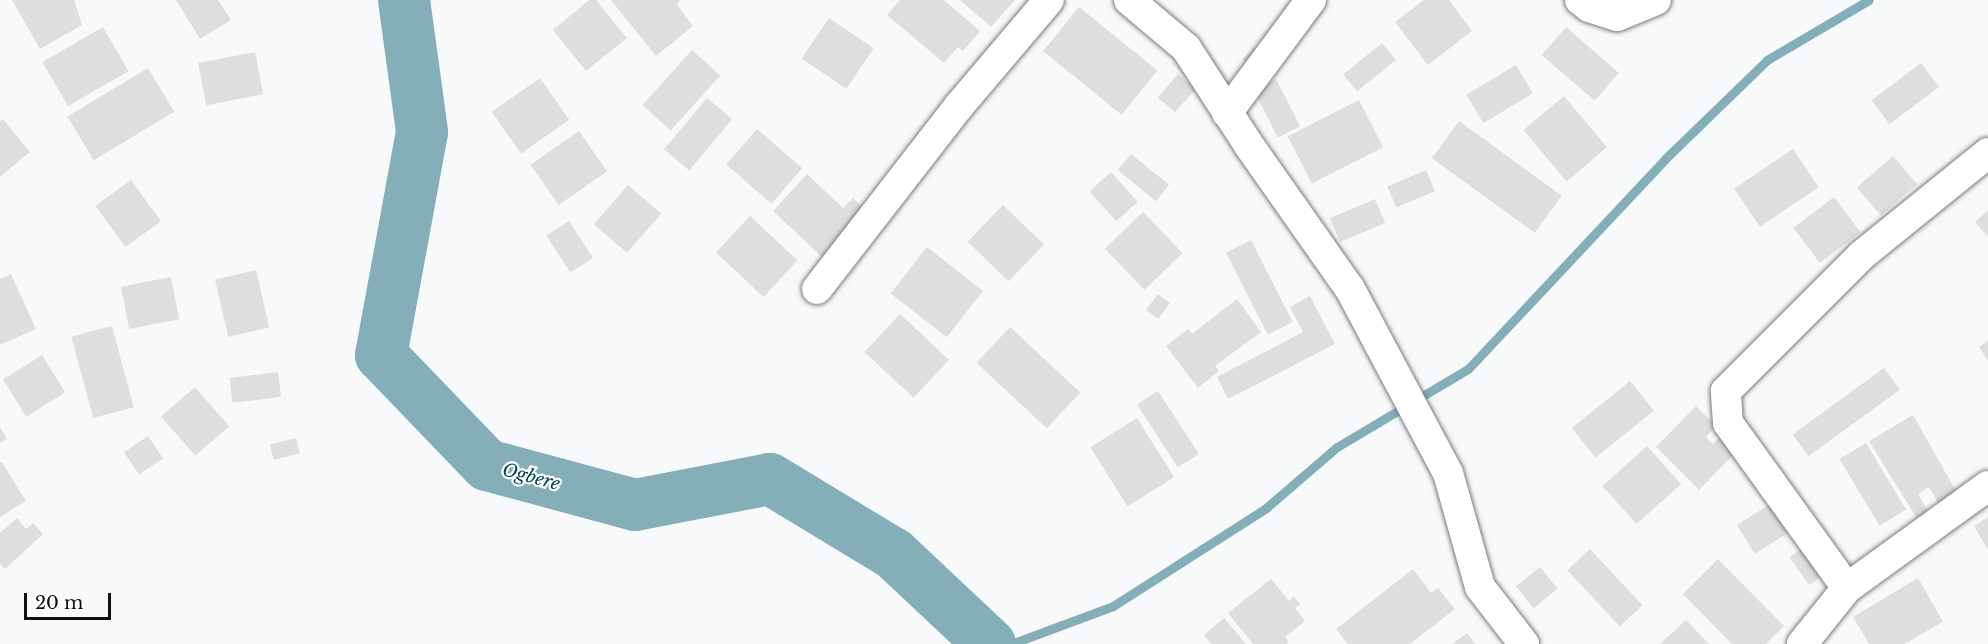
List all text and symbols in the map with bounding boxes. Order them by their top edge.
water label: Ogbere [500,459,562,495]
scale bar [27,581,114,619]
text: 20 m [35,592,83,614]

